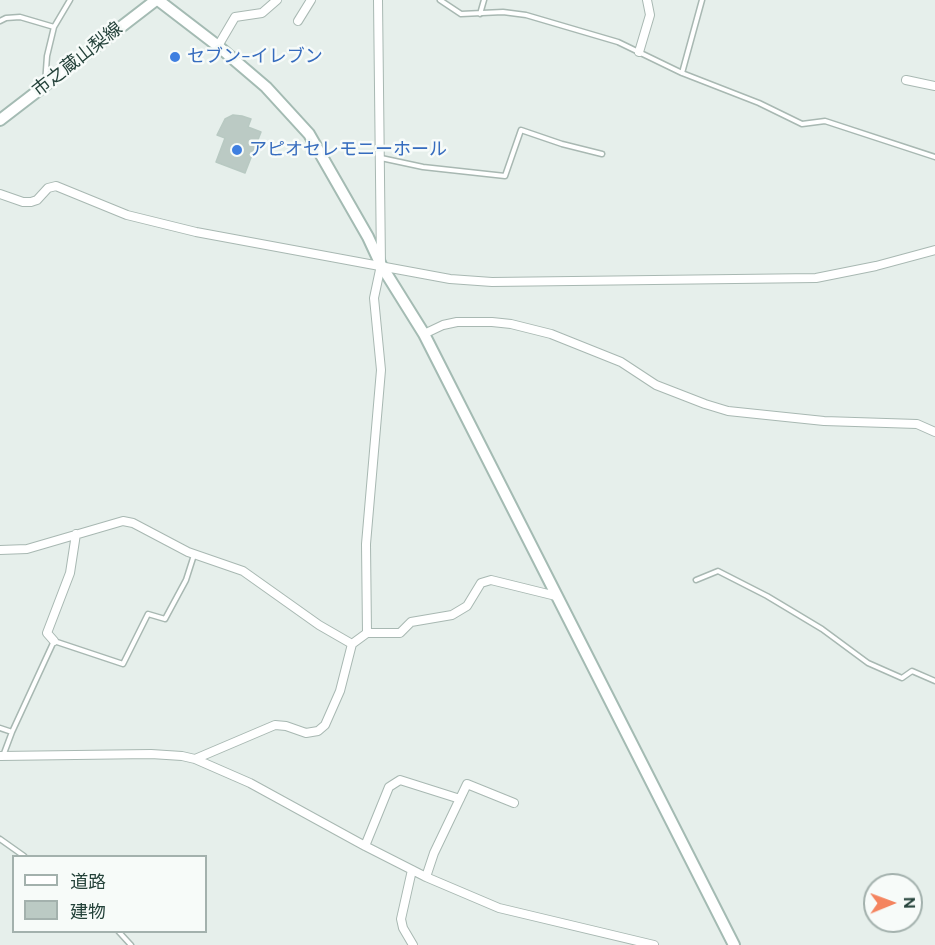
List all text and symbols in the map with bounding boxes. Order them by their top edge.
street label: 市之蔵山梨線 [29,18,127,102]
place label: セブン-イレブン [187,46,323,68]
marker: セブン-イレブン [168,50,182,64]
place label: アピオセレモニーホール [249,139,447,161]
marker: アピオセレモニーホール [230,143,244,157]
legend [12,855,207,933]
text: 道路 [70,870,106,894]
north arrow [863,873,923,933]
text: N [899,897,920,909]
text: 建物 [70,900,106,924]

